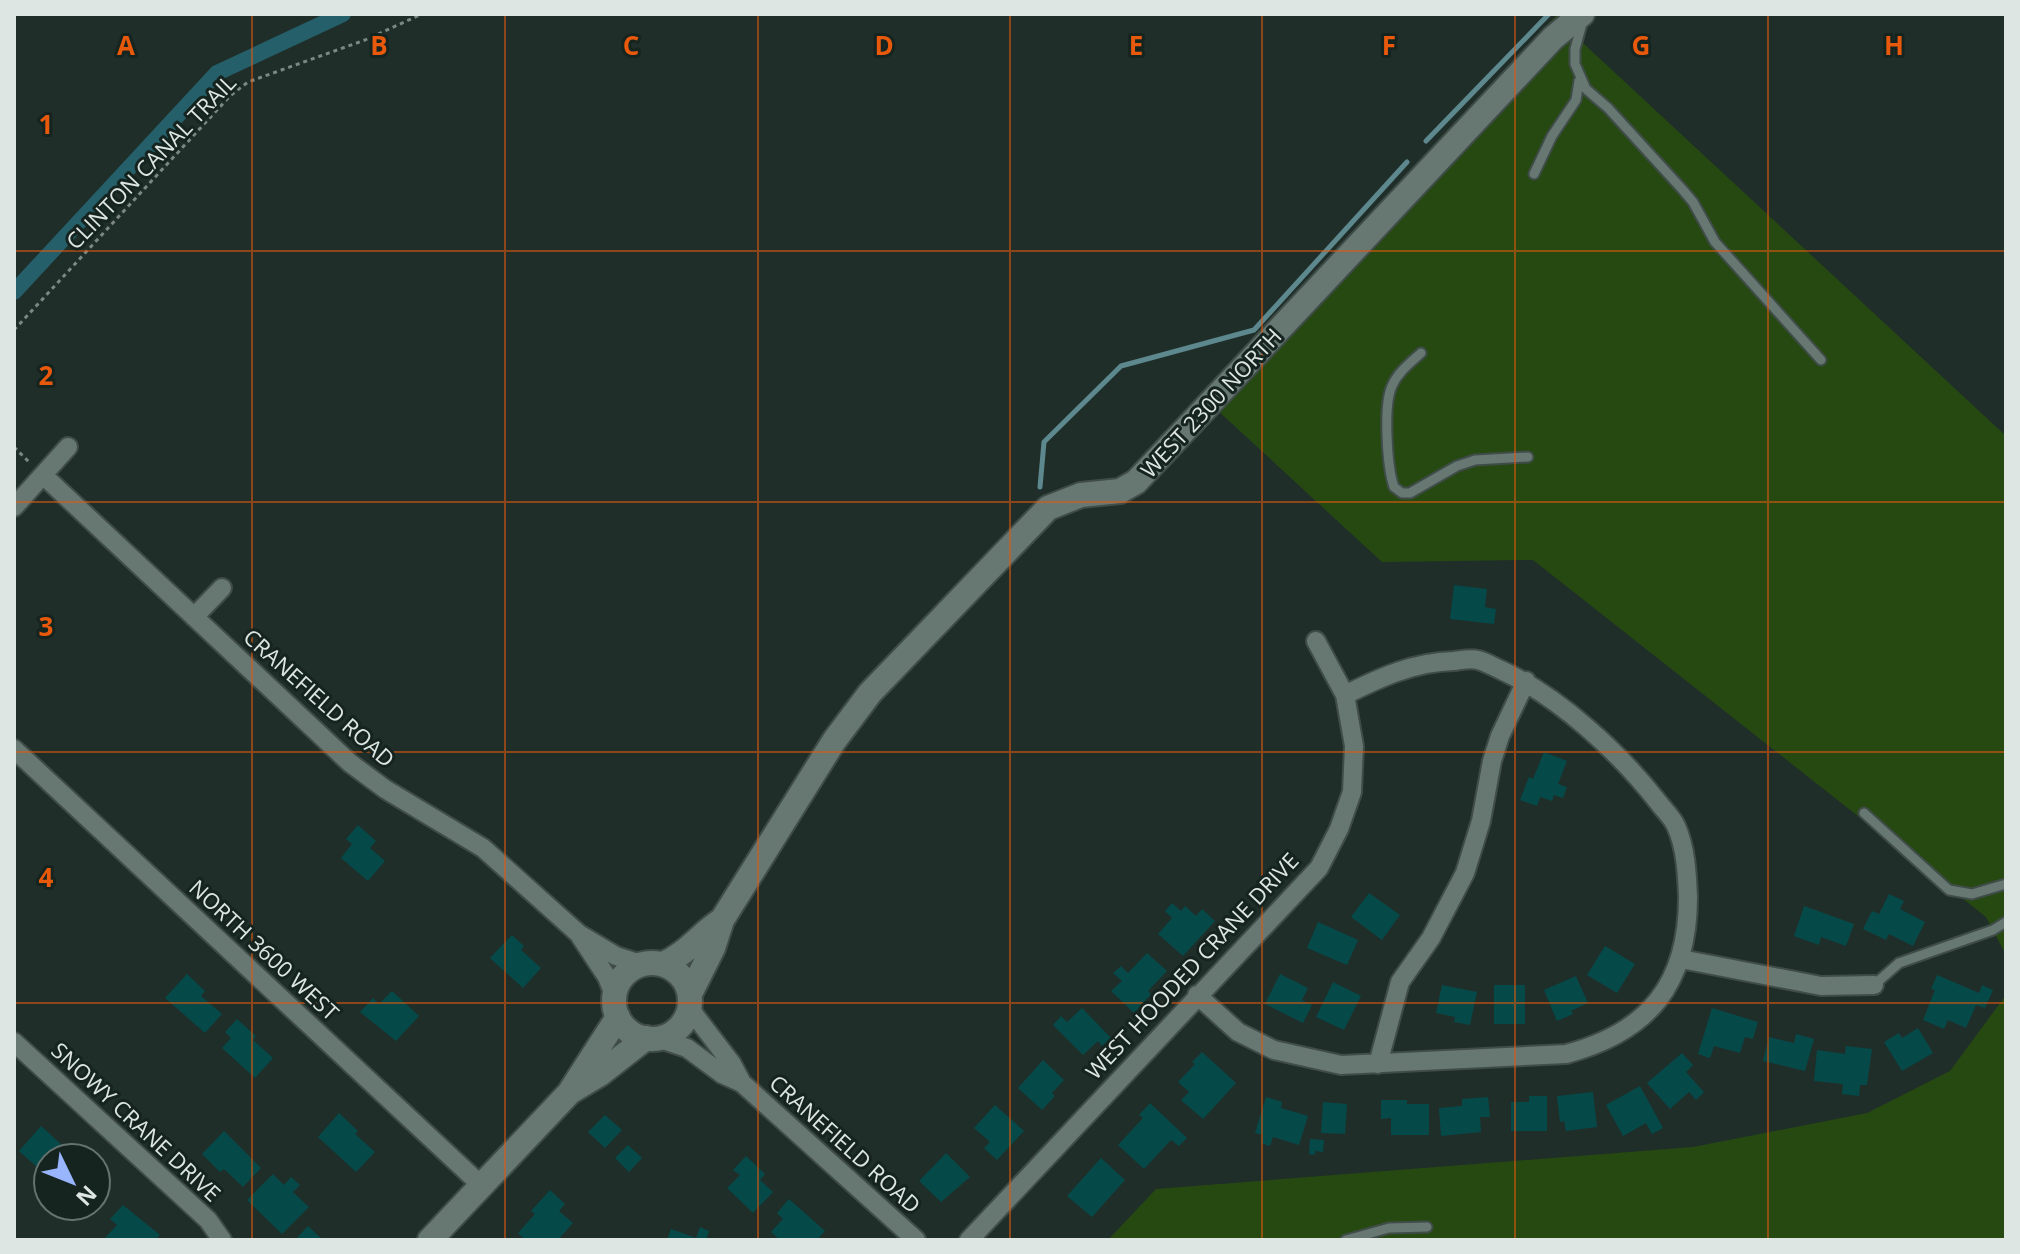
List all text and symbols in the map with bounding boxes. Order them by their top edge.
text: A [117,27,135,63]
text: B [370,27,388,63]
text: C [623,27,639,63]
text: D [874,27,894,63]
text: E [1129,27,1143,63]
text: F [1382,27,1396,63]
text: G [1632,27,1650,63]
text: H [1884,27,1904,63]
street label: CLINTON CANAL TRAIL [59,67,242,255]
text: 1 [39,106,53,142]
street label: WEST 2300 NORTH [1133,321,1287,484]
text: 2 [39,357,54,393]
text: 3 [39,608,53,644]
street label: CRANEFIELD ROAD [238,621,402,773]
street label: WEST HOODED CRANE DRIVE [1078,846,1304,1085]
text: 4 [39,859,54,895]
street label: NORTH 3600 WEST [183,872,346,1026]
street label: SNOWY CRANE DRIVE [46,1037,226,1207]
street label: CRANEFIELD ROAD [764,1067,928,1219]
north arrow [32,1142,112,1222]

